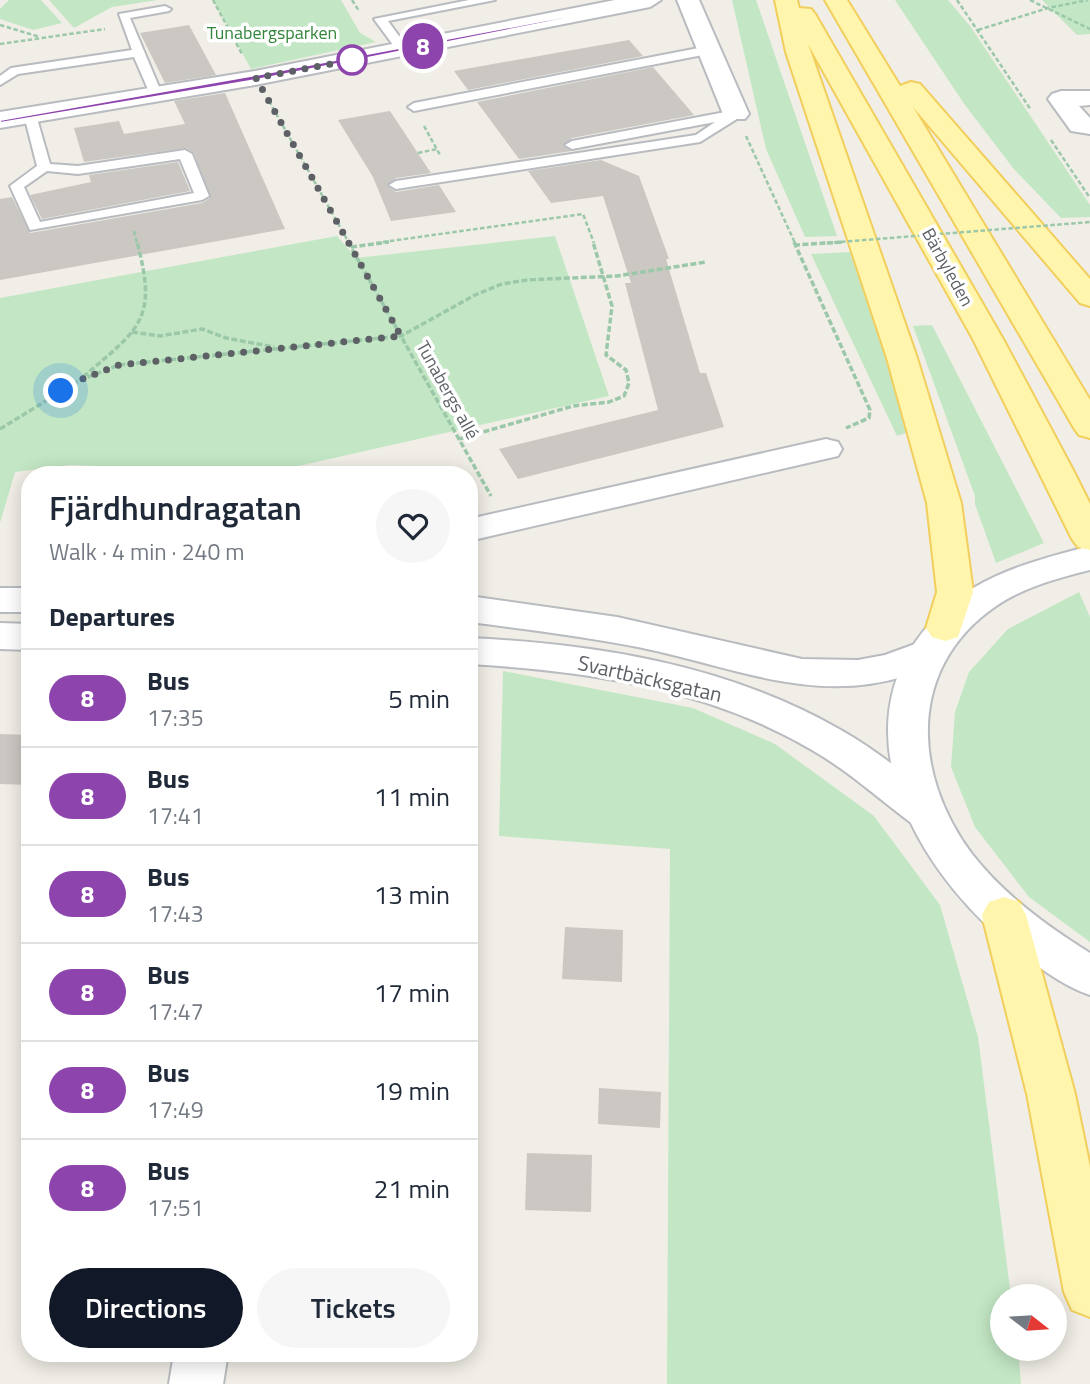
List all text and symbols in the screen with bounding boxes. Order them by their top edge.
park label: Tunabergsparken [207,19,337,46]
line badge: 8 [400,23,446,69]
text: 8 [416,28,430,64]
unlabelled marker [337,45,367,75]
street label: Bärbyleden [915,223,981,311]
street label: Tunabergs allé [410,336,486,444]
your location [43,373,78,408]
text: Fjärdhundragatan [49,483,302,533]
button: heart [376,489,450,563]
text: Walk · 4 min · 240 m [49,534,245,569]
text: Departures [49,597,175,636]
street label: Svartbäcksgatan [575,646,725,710]
text: Bus [147,661,189,700]
text: 5 min [388,679,450,718]
text: 8 [81,680,94,716]
text: 17:35 [147,700,204,735]
text: Bus [147,759,189,798]
text: 11 min [374,777,450,816]
text: 8 [81,778,94,814]
text: 17:41 [147,798,204,833]
text: Bus [147,857,189,896]
text: 13 min [374,875,450,914]
text: 8 [81,876,94,912]
text: 17:43 [147,896,204,931]
text: Bus [147,955,189,994]
text: 17 min [374,973,450,1012]
text: 8 [81,974,94,1010]
text: 17:47 [147,994,204,1029]
text: Bus [147,1053,189,1092]
text: 19 min [374,1071,450,1110]
text: 8 [81,1072,94,1108]
text: 17:49 [147,1092,204,1127]
text: Bus [147,1151,189,1190]
text: 21 min [374,1169,450,1208]
text: 8 [81,1170,94,1206]
text: 17:51 [147,1190,204,1225]
button: Directions [49,1268,243,1348]
button: Tickets [257,1268,450,1348]
north arrow [990,1284,1068,1362]
map controls [990,1284,1067,1361]

